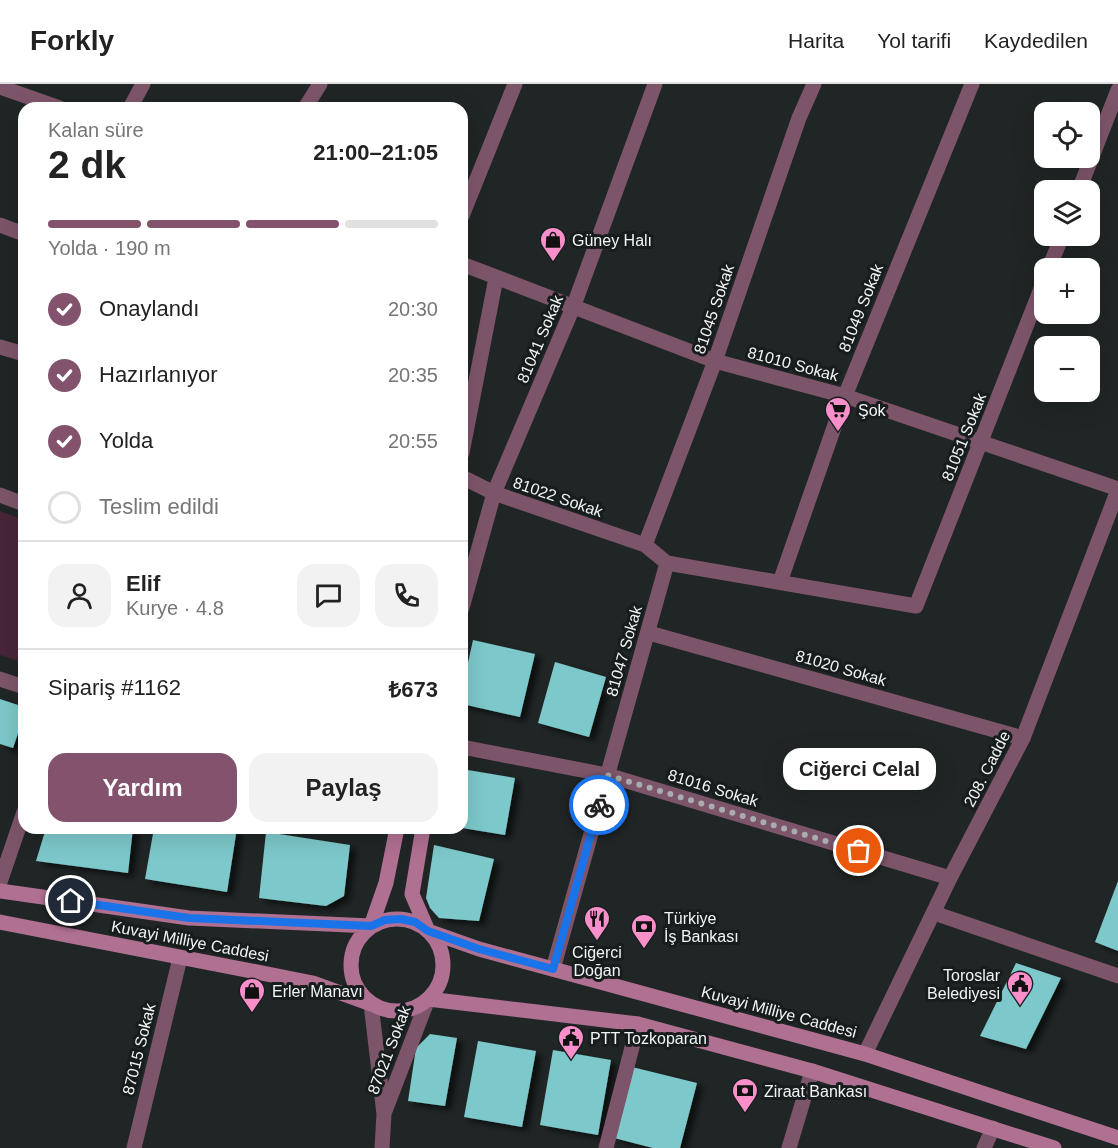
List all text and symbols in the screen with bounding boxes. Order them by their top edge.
text: Forkly [30,25,114,56]
text: Harita [788,29,844,52]
text: Yol tarifi [877,29,951,52]
text: Kaydedilen [984,29,1088,52]
map controls [1034,102,1100,402]
button: locate [1034,102,1100,168]
text: Kalan süre [48,119,144,141]
text: 21:00–21:05 [313,140,438,165]
text: 2 dk [48,143,126,186]
button: layers [1034,180,1100,246]
shop icon: Güney Halı [538,225,568,263]
place label: Güney Halı [572,232,652,249]
text: Yolda · 190 m [48,237,171,259]
button: + [1034,258,1100,324]
street label: 81045 Sokak [691,261,738,356]
street label: 81049 Sokak [836,261,887,354]
street label: 81041 Sokak [514,292,566,385]
icon: check [48,293,81,326]
text: Onaylandı [99,296,199,321]
text: 20:30 [388,298,438,320]
button: − [1034,336,1100,402]
street label: 81010 Sokak [746,344,841,385]
icon: check [48,359,81,392]
text: Hazırlanıyor [99,362,218,387]
text: 20:35 [388,364,438,386]
street label: 81051 Sokak [939,390,990,483]
supermarket icon: Şok [823,395,853,433]
place label: Şok [858,402,887,419]
icon: check [48,425,81,458]
text: Yolda [99,428,153,453]
text: 20:55 [388,430,438,452]
street label: 81022 Sokak [511,474,606,521]
text: Teslim edildi [99,494,219,519]
button: person [48,564,111,627]
button: chat [297,564,360,627]
button: phone [375,564,438,627]
text: Elif [126,571,160,596]
text: Kurye · 4.8 [126,597,224,619]
street label: 81047 Sokak [603,603,645,698]
street label: 81020 Sokak [794,647,889,689]
text: Sipariş #1162 [48,675,181,700]
text: ₺673 [389,677,438,702]
street label: 208. Cadde [961,728,1013,810]
callout: Ciğerci Celal [782,749,936,791]
button: Yardım [48,753,237,822]
button: Paylaş [249,753,438,822]
text: Ciğerci Celal [799,758,920,780]
street label: 81016 Sokak [666,766,761,810]
courier [569,775,629,835]
icon: bike [583,789,616,822]
pin [833,825,884,876]
icon: bag [842,834,875,867]
pin [45,875,96,926]
icon: home [54,884,87,917]
restaurant icon: Ciğerci Doğan [582,904,612,942]
place label: Türkiye İş Bankası [664,910,739,945]
bank icon: Türkiye İş Bankası [629,912,659,950]
street label: Kuvayi Milliye Caddesi [110,917,270,965]
place label: Ciğerci Doğan [572,944,622,979]
place label: Toroslar Belediyesi [927,967,1001,1002]
public building icon: Toroslar Belediyesi [1005,969,1035,1007]
shop icon: Erler Manavı [237,976,267,1014]
place label: Erler Manavı [272,983,363,1000]
street label: Kuvayi Milliye Caddesi [699,983,859,1041]
street label: 87015 Sokak [119,1001,159,1096]
street label: 87021 Sokak [364,1002,414,1097]
public building icon: PTT Tozkoparan [556,1023,586,1061]
place label: PTT Tozkoparan [590,1030,707,1047]
bank icon: Ziraat Bankası [730,1076,760,1114]
place label: Ziraat Bankası [764,1083,867,1100]

